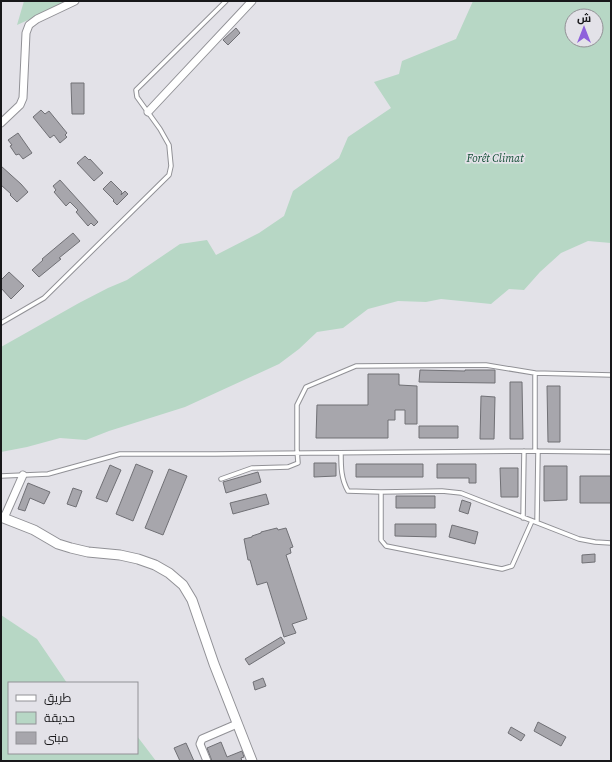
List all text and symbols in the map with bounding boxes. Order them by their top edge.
north arrow [564,8,604,48]
text: ش [577,11,591,26]
park label: Forêt Climat [465,151,524,166]
legend [8,682,138,754]
text: طريق [44,690,72,706]
text: حديقة [44,710,75,726]
text: مبنى [44,730,69,746]

